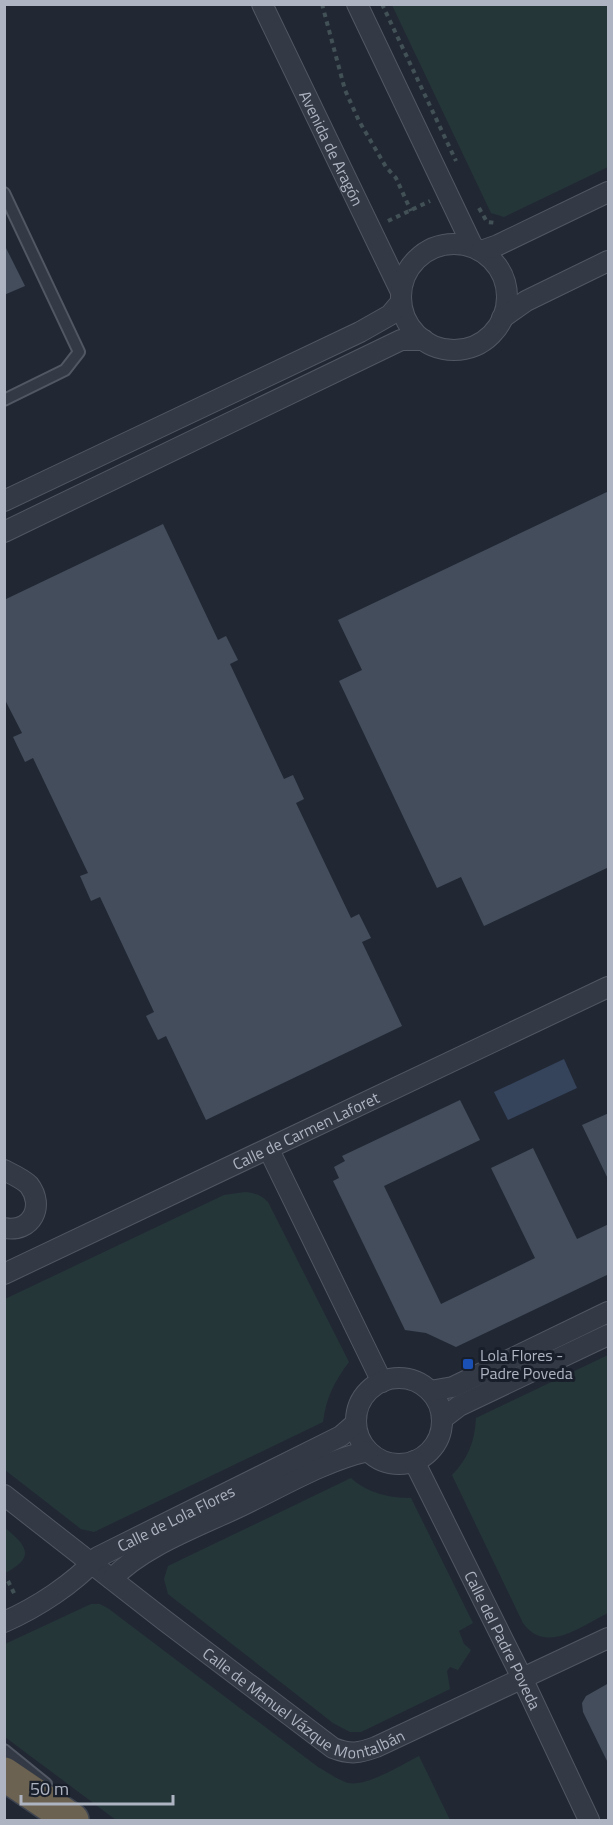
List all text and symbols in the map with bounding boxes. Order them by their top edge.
street label: Avenida de Aragón [293,86,370,210]
street label: Calle de Carmen Laforet [228,1085,383,1176]
place label: Lola Flores - Padre Poveda [480,1343,573,1385]
marker: Lola Flores - Padre Poveda [461,1357,475,1371]
street label: Calle de Lola Flores [113,1479,239,1558]
street label: Calle del Padre Poveda [458,1566,547,1714]
street label: Calle de Manuel Vázque Montalbán [198,1641,409,1765]
scale bar [21,1768,172,1806]
text: 50 m [30,1775,69,1802]

